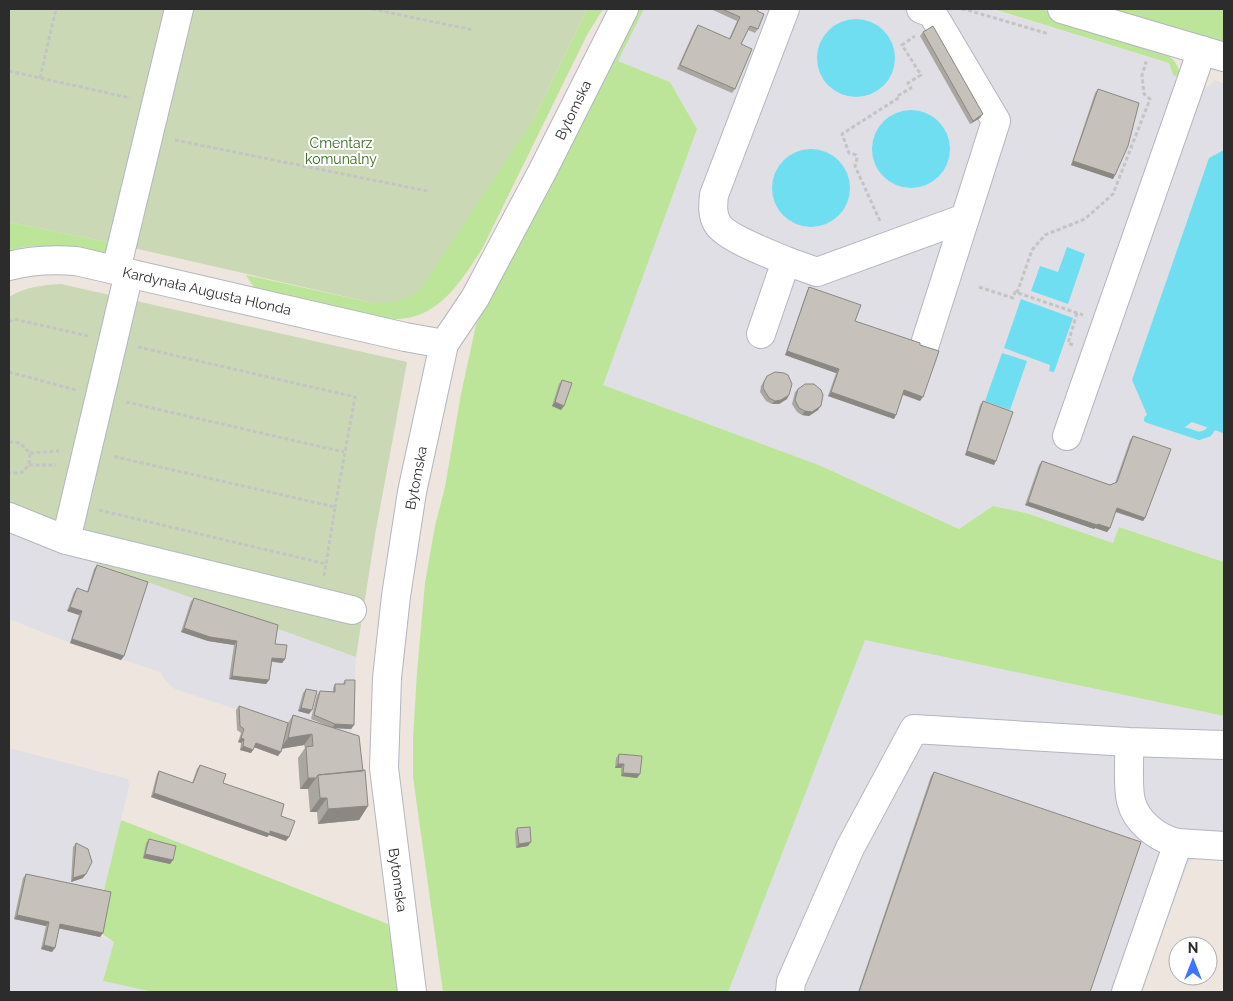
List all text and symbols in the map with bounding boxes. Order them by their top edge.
street label: Bytomska [552,78,594,142]
park label: Cmentarz komunalny [305,135,377,167]
street label: Kardynała Augusta Hlonda [121,264,293,318]
street label: Bytomska [402,445,430,511]
street label: Bytomska [386,847,410,913]
north arrow [1168,936,1218,986]
text: N [1188,940,1198,956]

